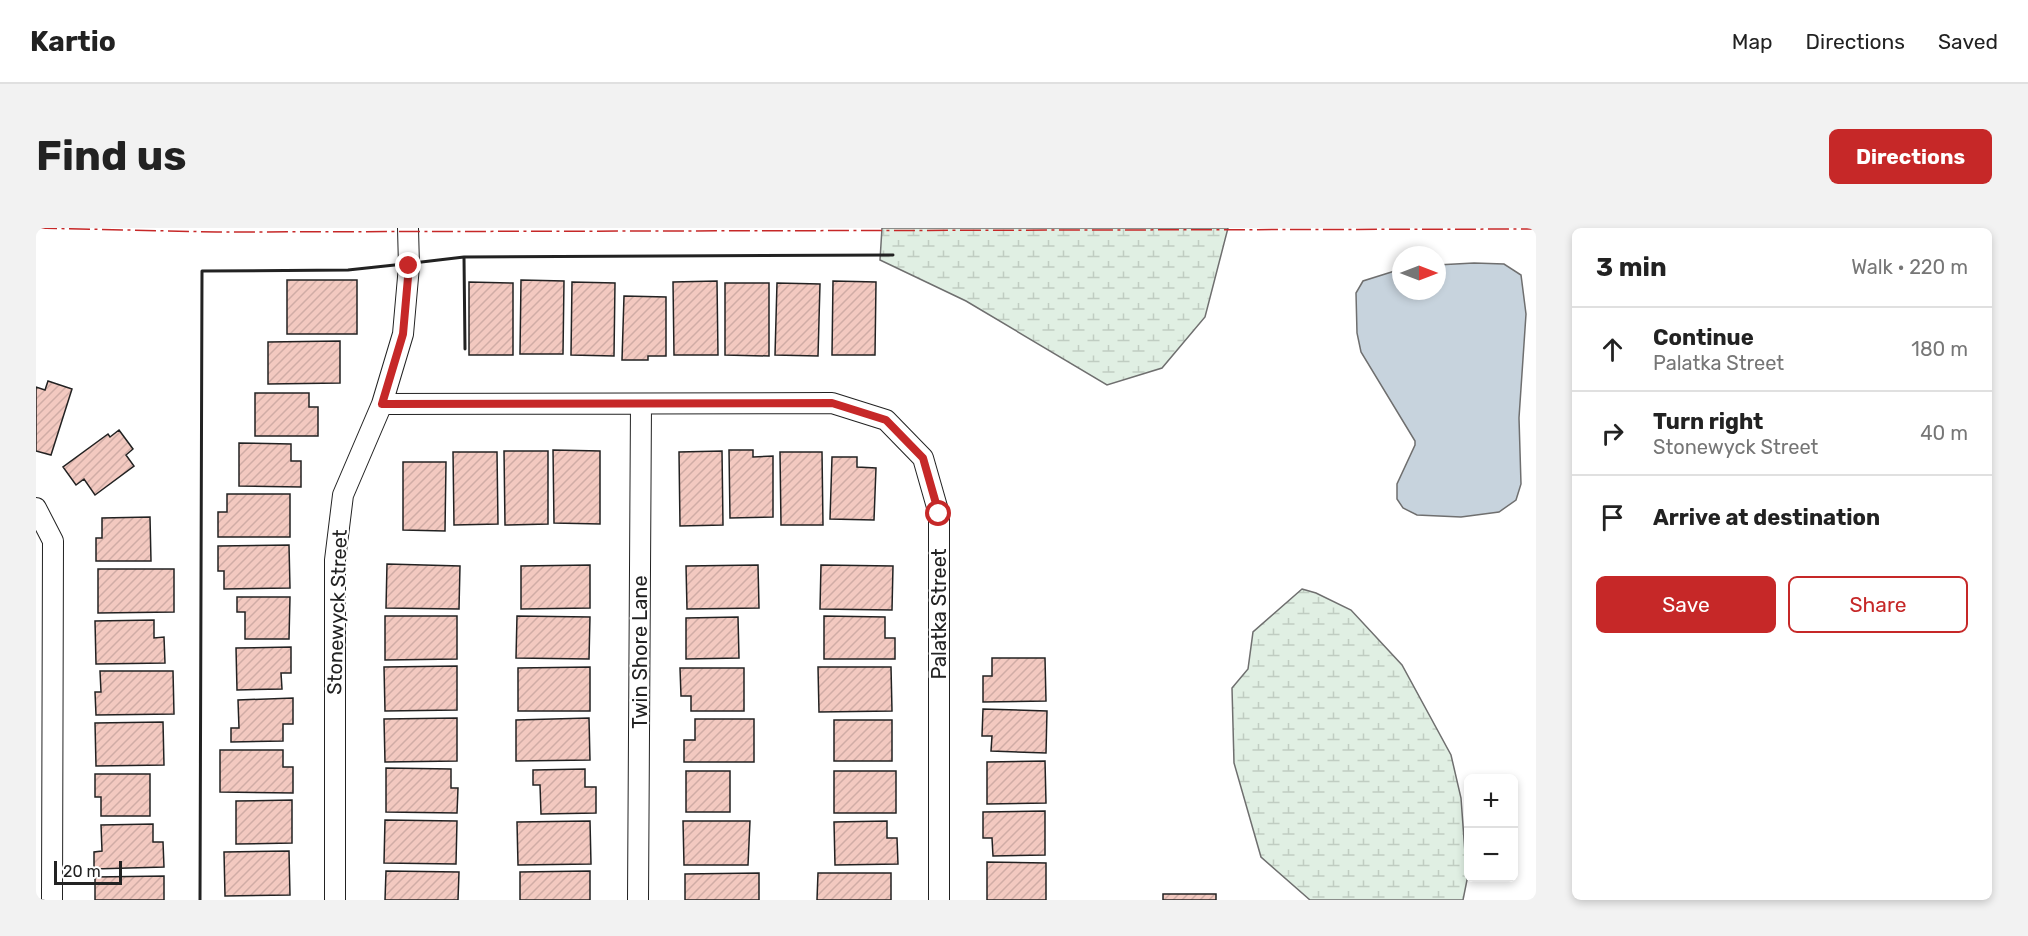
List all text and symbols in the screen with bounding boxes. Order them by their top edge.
text: Kartio [30,25,116,58]
text: Map [1732,29,1773,54]
text: Directions [1806,29,1905,54]
text: Saved [1938,29,1998,54]
button: Directions [1829,129,1992,184]
text: Find us [36,131,187,181]
north arrow [1392,246,1446,300]
route end [395,252,421,278]
text: 3 min [1596,252,1667,283]
text: Walk · 220 m [1851,255,1968,279]
text: Continue [1653,324,1754,351]
icon: ahead [1596,333,1629,366]
text: 180 m [1911,337,1968,361]
text: Palatka Street [1653,351,1784,375]
text: Turn right [1653,408,1763,435]
icon: right [1596,417,1629,450]
text: 40 m [1920,421,1968,445]
text: Stonewyck Street [1653,435,1818,459]
route start [925,500,951,526]
icon: arrive [1596,501,1629,534]
text: Arrive at destination [1653,504,1880,531]
street label: Stonewyck Street [322,529,352,695]
street label: Palatka Street [927,548,951,680]
street label: Twin Shore Lane [628,575,652,729]
button: Save [1596,576,1776,633]
button: Share [1788,576,1968,633]
map controls [1464,774,1518,882]
button: + [1464,774,1518,828]
button: − [1464,828,1518,882]
scale bar [54,858,122,886]
text: 20 m [63,862,101,881]

